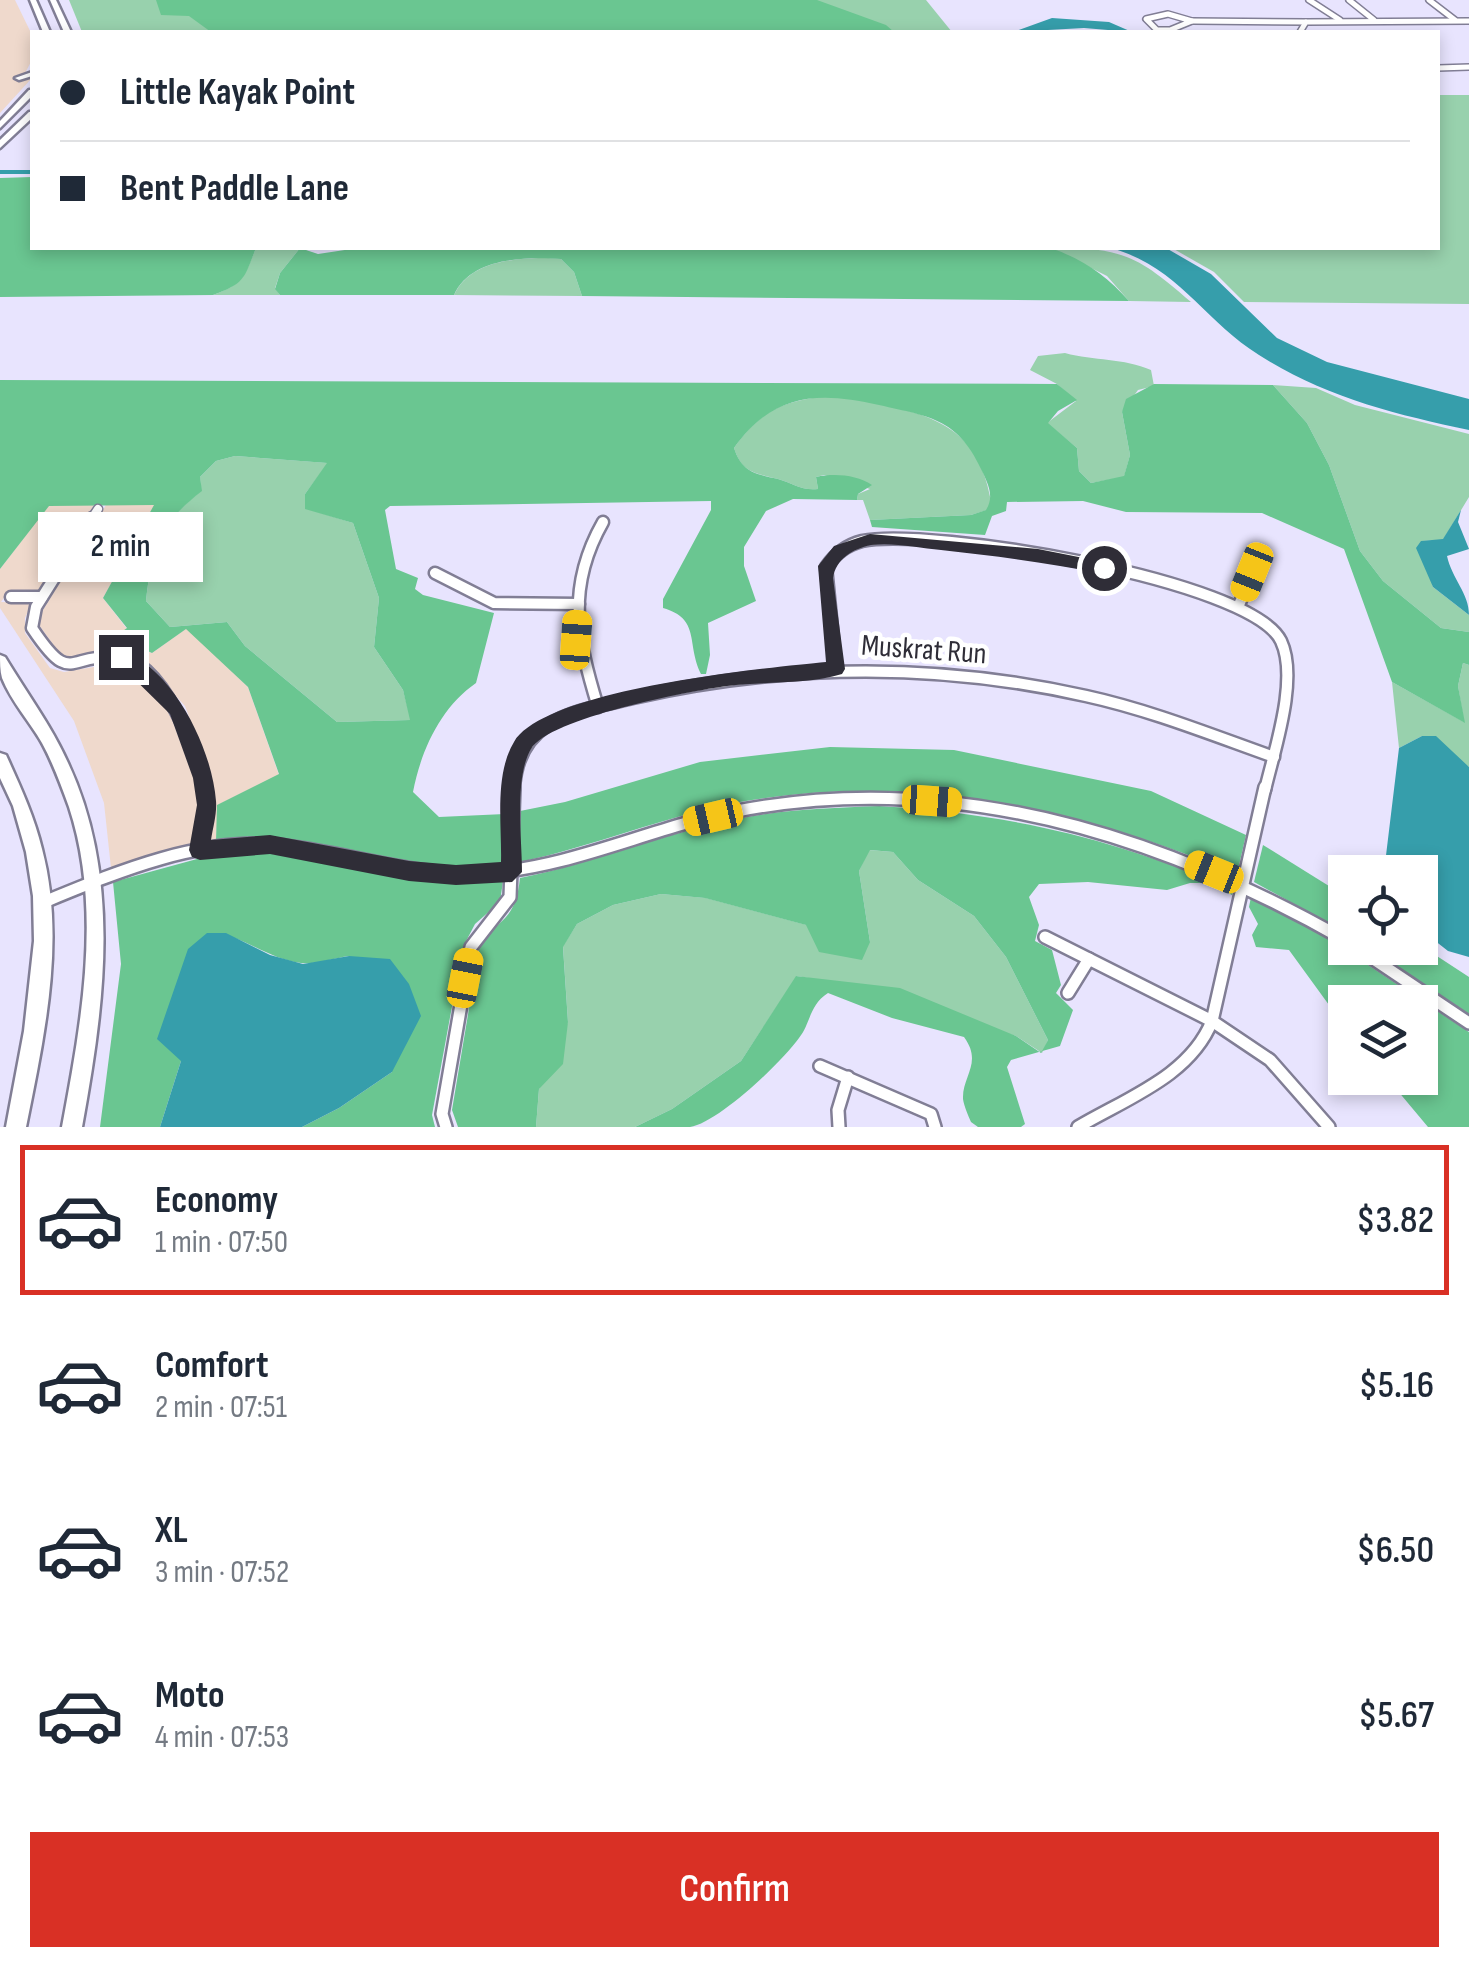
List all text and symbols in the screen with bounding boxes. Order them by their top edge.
text: Little Kayak Point [120,70,355,115]
text: Bent Paddle Lane [120,166,349,211]
callout: 2 min [38,512,204,582]
text: 2 min [91,527,150,566]
car [1227,539,1277,605]
route start [1082,546,1127,591]
car [559,609,593,671]
street label: Muskrat Run [860,628,988,672]
route end [99,635,144,680]
car [901,784,963,818]
car [680,796,746,838]
car [1181,847,1247,897]
map controls [1328,855,1438,1095]
button: locate [1328,855,1438,965]
car [445,946,485,1010]
button: layers [1328,985,1438,1095]
icon: car [35,1175,125,1265]
text: Economy [155,1178,278,1223]
text: $3.82 [1356,1198,1434,1243]
text: 1 min · 07:50 [155,1223,288,1262]
icon: car [35,1340,125,1430]
text: Comfort [155,1343,269,1388]
text: $5.16 [1359,1363,1434,1408]
text: 2 min · 07:51 [155,1388,287,1427]
icon: car [35,1505,125,1595]
text: XL [155,1508,188,1553]
text: $6.50 [1356,1528,1434,1573]
text: 3 min · 07:52 [155,1553,289,1592]
icon: car [35,1670,125,1760]
text: Moto [155,1673,225,1718]
text: $5.67 [1358,1693,1434,1738]
text: 4 min · 07:53 [155,1718,289,1757]
button: Confirm [30,1832,1439,1947]

